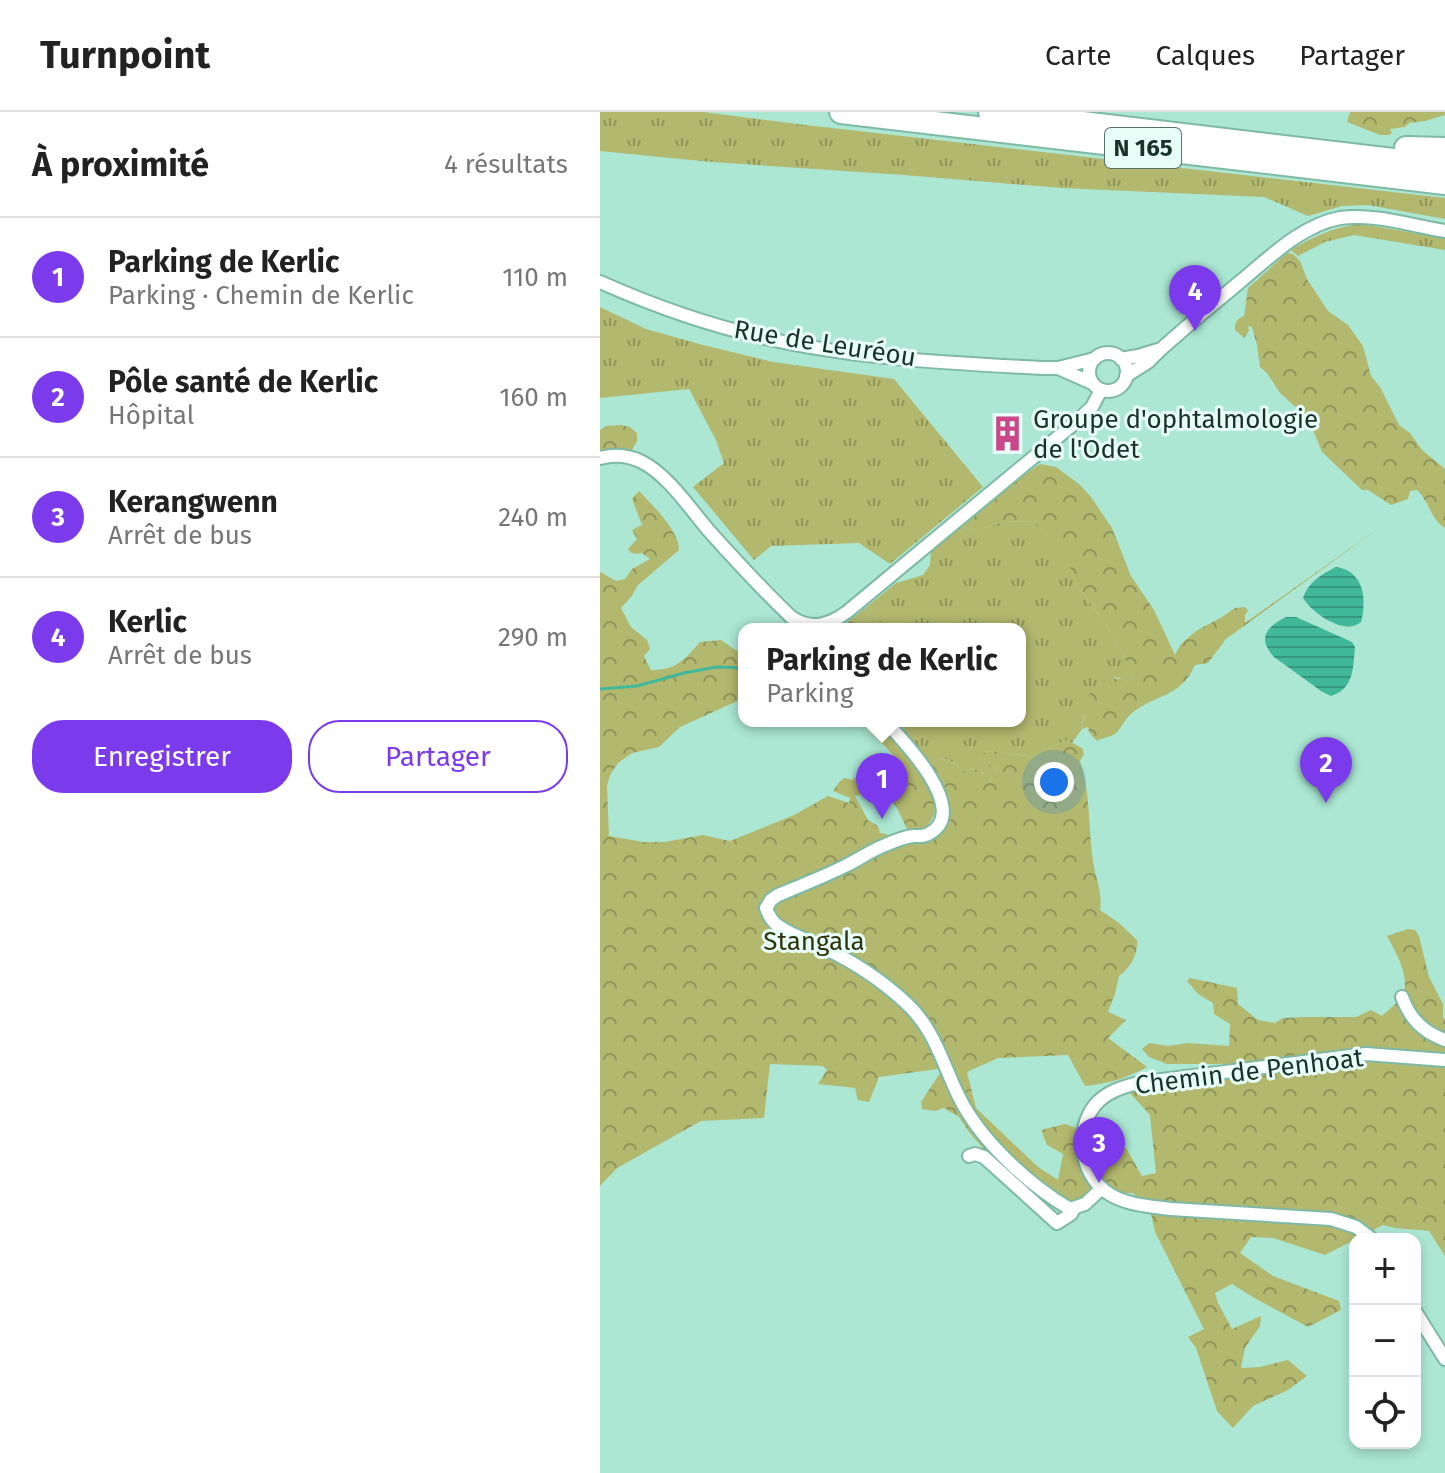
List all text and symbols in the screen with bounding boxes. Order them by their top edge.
text: Turnpoint [40,32,210,78]
text: Carte [1045,39,1111,72]
text: Calques [1155,39,1255,72]
text: Partager [1299,39,1405,72]
road number: N 165 [1105,128,1181,168]
text: À proximité [32,144,209,185]
text: 4 résultats [444,149,568,180]
text: Parking de Kerlic [108,244,339,280]
text: 1 [52,262,64,293]
text: 110 m [502,262,568,293]
pin: 4 [1169,265,1221,331]
text: Parking · Chemin de Kerlic [108,280,414,311]
street label: Rue de Leuréou [732,314,918,373]
text: Pôle santé de Kerlic [108,364,378,400]
text: 2 [51,382,65,413]
text: 160 m [499,382,568,413]
text: Hôpital [108,400,194,431]
place label: Groupe d'ophtalmologie de l'Odet [1033,404,1318,465]
building icon: Groupe d'ophtalmologie de l'Odet [988,415,1026,453]
text: Kerangwenn [108,484,278,520]
text: 3 [51,502,65,533]
text: 240 m [498,502,568,533]
text: Arrêt de bus [108,520,252,551]
text: Kerlic [108,604,187,640]
text: 4 [51,622,65,653]
text: 290 m [498,622,568,653]
popup [738,623,1026,727]
text: Arrêt de bus [108,640,252,671]
text: Parking de Kerlic [766,642,998,678]
text: Parking [766,678,854,709]
button: Enregistrer [32,720,292,793]
button: Partager [308,720,568,793]
pin: 2 [1300,737,1352,803]
pin: 1 [856,753,908,819]
your location [1034,762,1074,802]
park label: Stangala [763,926,865,957]
street label: Chemin de Penhoat [1133,1042,1365,1101]
pin: 3 [1073,1117,1125,1183]
map controls [1349,1233,1421,1449]
button: + [1349,1233,1421,1305]
button: − [1349,1305,1421,1377]
button: locate [1349,1377,1421,1449]

